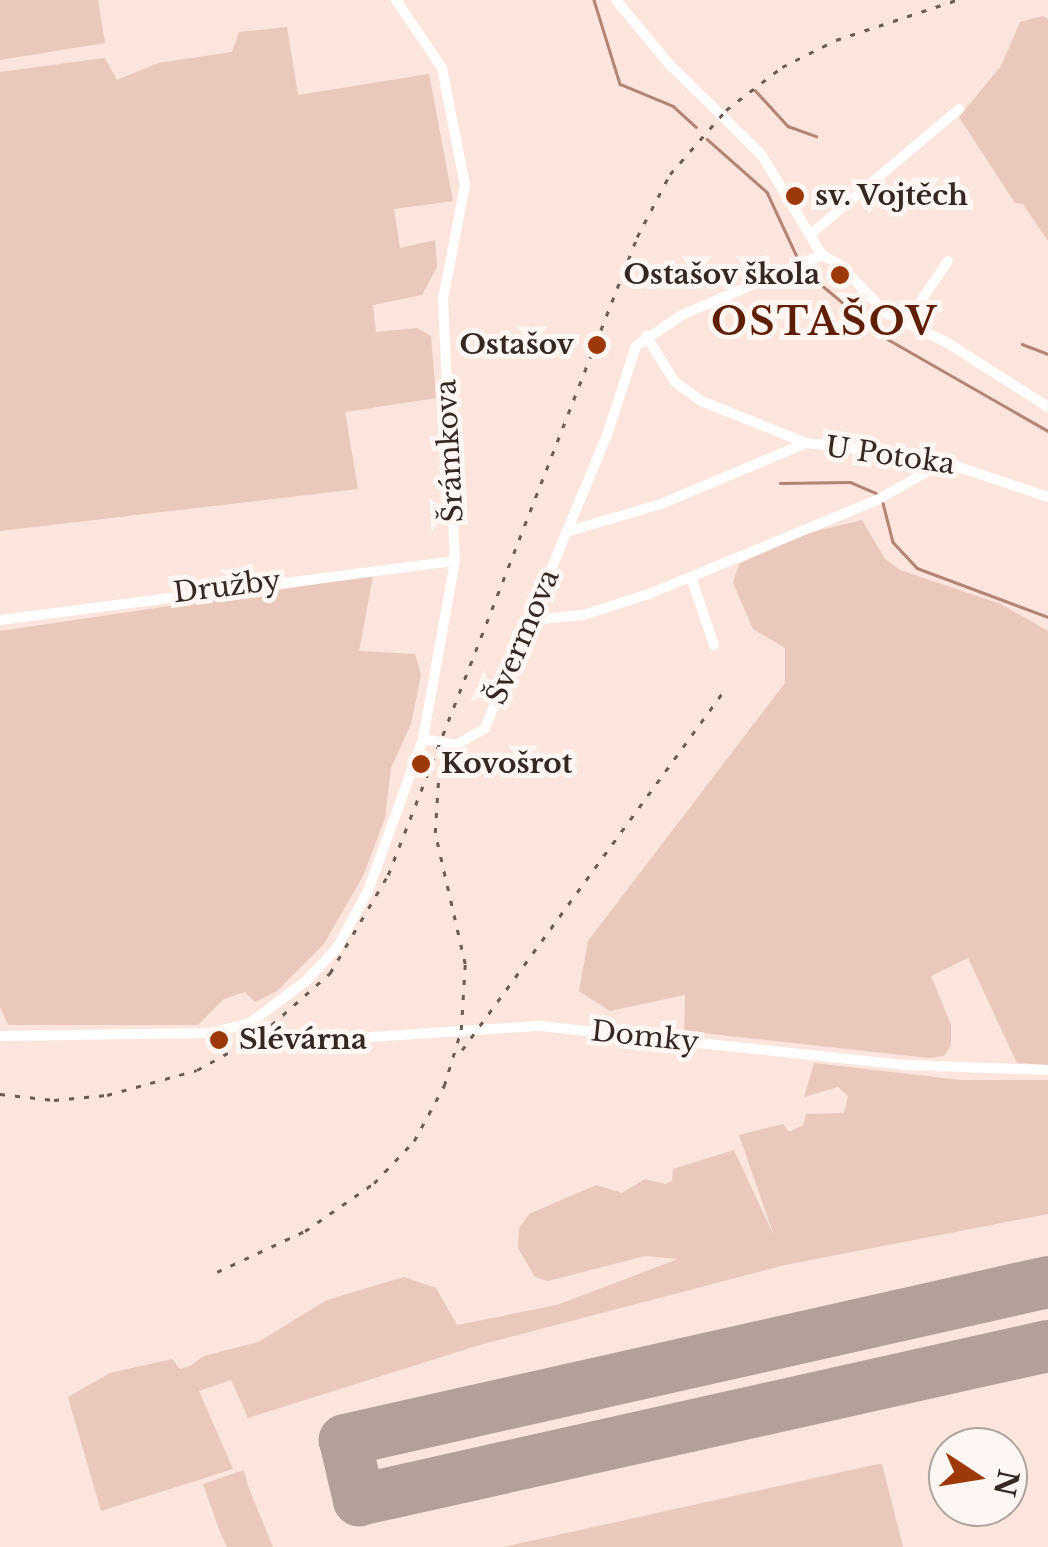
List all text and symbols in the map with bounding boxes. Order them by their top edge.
place label: sv. Vojtěch [815,179,969,213]
marker: sv. Vojtěch [784,185,806,207]
place label: Ostašov škola [623,258,820,292]
marker: Ostašov škola [829,264,851,286]
district label: OSTAŠOV [711,299,939,345]
place label: Ostašov [460,328,574,362]
marker: Ostašov [584,332,610,358]
street label: Šrámkova [429,379,471,523]
street label: U Potoka [823,430,957,482]
street label: Družby [171,564,283,610]
street label: Švermova [480,564,566,710]
place label: Kovošrot [441,747,572,781]
marker: Kovošrot [410,753,432,775]
street label: Domky [589,1015,701,1059]
place label: Slévárna [239,1023,367,1057]
marker: Slévárna [208,1029,230,1051]
north arrow [928,1427,1028,1527]
text: N [986,1466,1026,1499]

